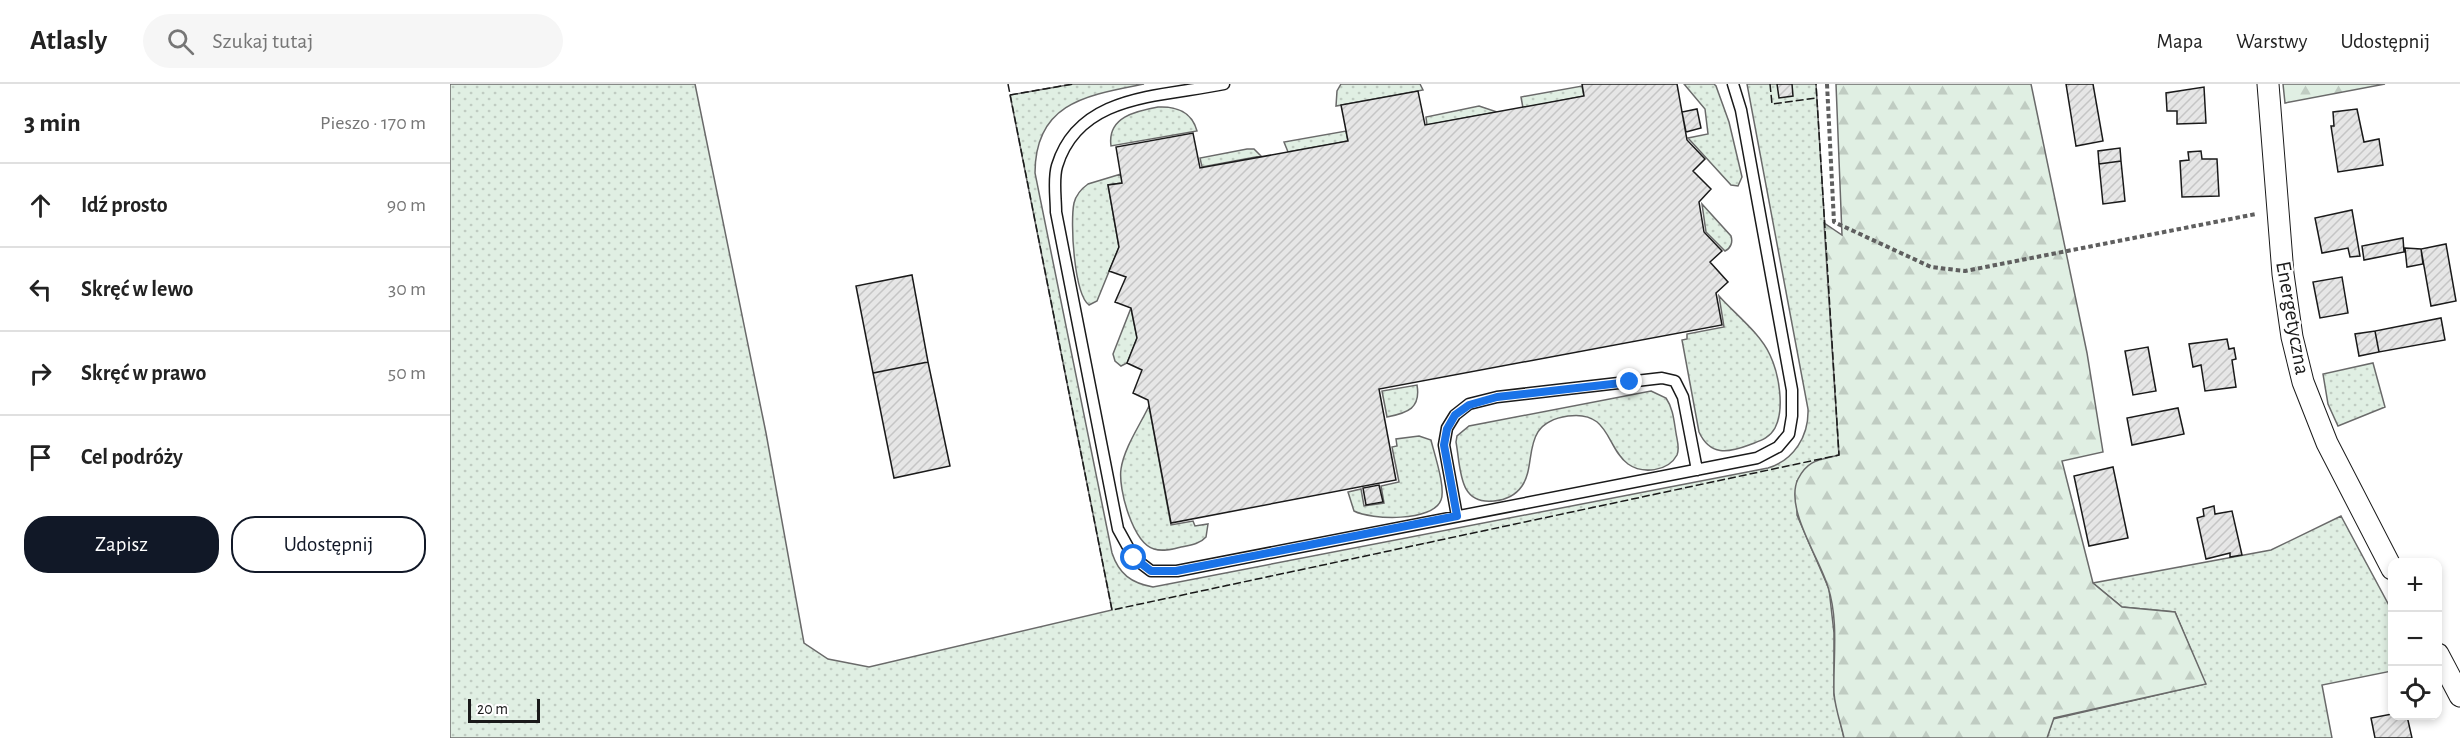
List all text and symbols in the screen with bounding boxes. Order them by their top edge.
search box [143,14,563,68]
icon: search [164,25,197,58]
text: Atlasly [30,27,107,55]
text: Szukaj tutaj [212,30,313,52]
text: Mapa [2157,31,2203,52]
text: Warstwy [2236,31,2307,52]
text: Udostępnij [2340,31,2430,52]
text: 3 min [24,110,81,136]
text: Pieszo · 170 m [320,113,426,133]
icon: ahead [24,189,57,222]
text: Idź prosto [81,194,168,216]
text: 90 m [387,195,426,215]
street label: Energetyczna [2272,259,2314,377]
icon: left [24,273,57,306]
text: Skręć w lewo [81,278,193,300]
text: 30 m [388,279,426,299]
icon: right [24,357,57,390]
text: Skręć w prawo [81,362,206,384]
text: 50 m [388,363,426,383]
route end [1616,368,1642,394]
icon: arrive [24,441,57,474]
text: Cel podróży [81,446,183,468]
button: Zapisz [24,516,219,573]
button: Udostępnij [231,516,426,573]
route start [1120,544,1146,570]
map controls [2388,558,2442,720]
button: + [2388,558,2442,612]
button: − [2388,612,2442,666]
button: locate [2388,666,2442,720]
scale bar [468,696,540,724]
text: 20 m [477,701,508,717]

